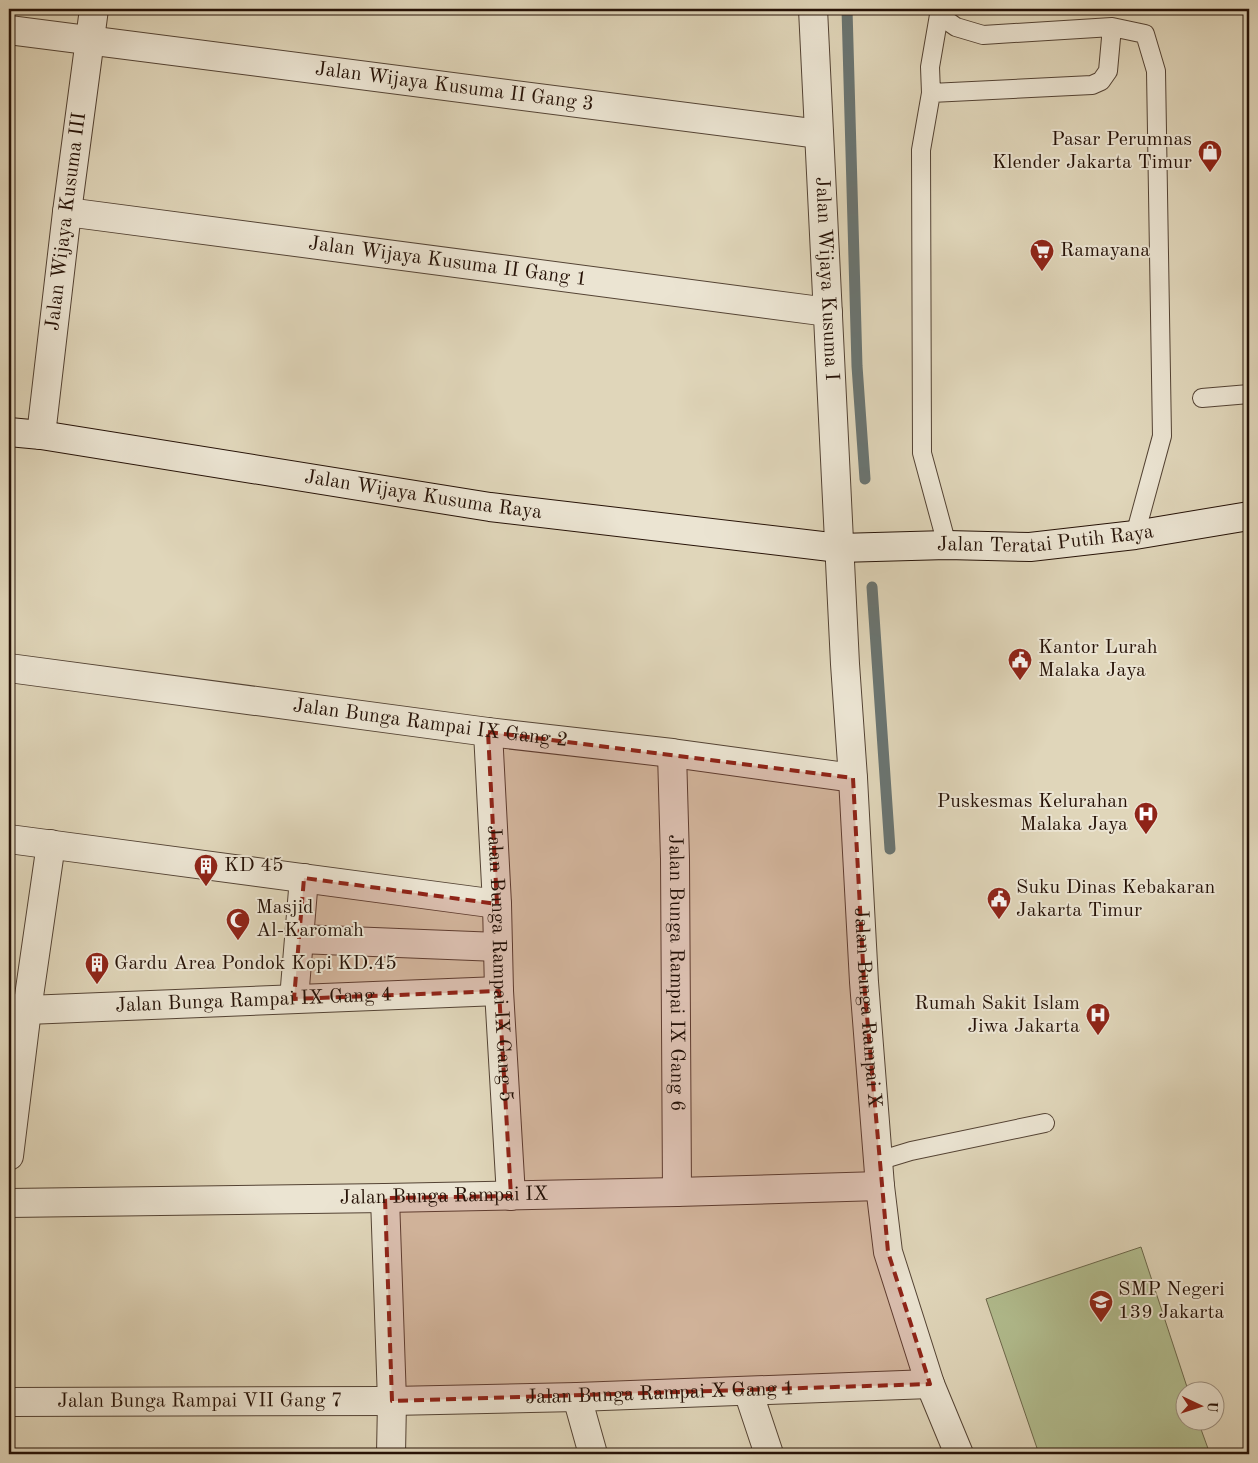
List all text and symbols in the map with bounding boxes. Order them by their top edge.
street label: Jalan Wijaya Kusuma II Gang 3 [314,59,595,115]
street label: Jalan Wijaya Kusuma III [43,111,90,332]
place label: Pasar Perumnas Klender Jakarta Timur [992,130,1192,173]
shop icon: Pasar Perumnas Klender Jakarta Timur [1197,139,1223,173]
street label: Jalan Wijaya Kusuma I [811,176,841,381]
street label: Jalan Wijaya Kusuma II Gang 1 [307,234,588,290]
supermarket icon: Ramayana [1029,238,1055,272]
place label: Ramayana [1060,241,1150,261]
street label: Jalan Wijaya Kusuma Raya [303,467,543,523]
street label: Jalan Teratai Putih Raya [937,522,1155,557]
place label: Kantor Lurah Malaka Jaya [1038,638,1158,681]
public building icon: Kantor Lurah Malaka Jaya [1007,647,1033,681]
street label: Jalan Bunga Rampai IX Gang 2 [292,696,569,751]
place label: Puskesmas Kelurahan Malaka Jaya [937,792,1128,835]
hospital icon: Puskesmas Kelurahan Malaka Jaya [1133,801,1159,835]
street label: Jalan Bunga Rampai IX Gang 5 [483,825,515,1103]
street label: Jalan Bunga Rampai IX Gang 6 [664,834,687,1112]
building icon: KD 45 [193,853,219,887]
place label: KD 45 [224,856,284,876]
place label: Suku Dinas Kebakaran Jakarta Timur [1016,878,1216,921]
public building icon: Suku Dinas Kebakaran Jakarta Timur [986,886,1012,920]
place label: Masjid Al-Karomah [256,898,364,941]
mosque icon: Masjid Al-Karomah [225,907,251,941]
street label: Jalan Bunga Rampai X [850,907,884,1108]
building icon: Gardu Area Pondok Kopi KD.45 [84,951,110,985]
place label: Gardu Area Pondok Kopi KD.45 [114,954,397,974]
street label: Jalan Bunga Rampai IX Gang 4 [115,985,393,1016]
place label: Rumah Sakit Islam Jiwa Jakarta [914,994,1080,1037]
hospital icon: Rumah Sakit Islam Jiwa Jakarta [1085,1002,1111,1036]
street label: Jalan Bunga Rampai IX [340,1185,548,1209]
place label: SMP Negeri 139 Jakarta [1118,1280,1225,1323]
school or university icon: SMP Negeri 139 Jakarta [1088,1289,1114,1323]
street label: Jalan Bunga Rampai X Gang 1 [525,1379,795,1408]
north arrow [1176,1380,1226,1430]
street label: Jalan Bunga Rampai VII Gang 7 [57,1391,343,1412]
text: U [1205,1401,1219,1413]

